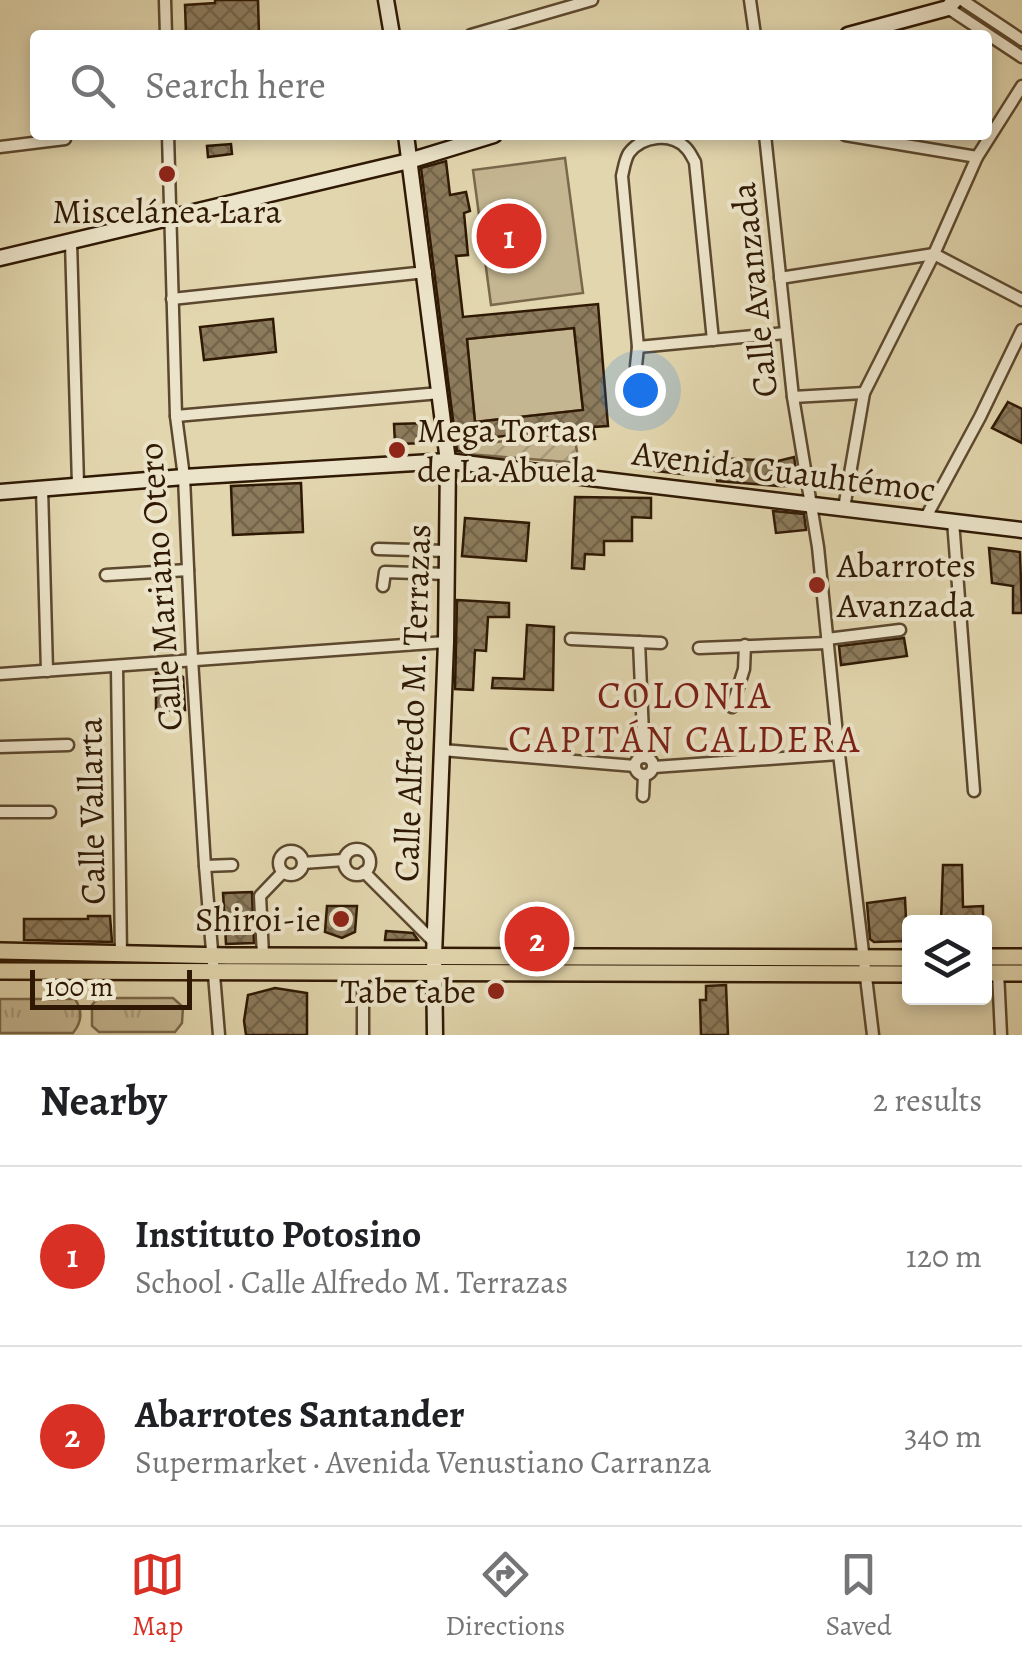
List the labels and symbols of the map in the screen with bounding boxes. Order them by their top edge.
marker: Miscelánea Lara [156,163,178,185]
street label: Calle Avanzada [719,180,789,400]
place label: Miscelánea Lara [52,187,282,235]
pin: 1 [476,198,542,274]
your location [615,365,666,416]
place label: Mega Tortas de La Abuela [417,406,597,494]
street label: Avenida Cuauhtémoc [629,428,938,513]
marker: Mega Tortas de La Abuela [386,439,408,461]
street label: Calle Mariano Otero [126,441,194,733]
street label: Calle Alfredo M. Terrazas [382,523,442,883]
place label: Abarrotes Avanzada [836,541,976,629]
marker: Abarrotes Avanzada [806,574,828,596]
district label: COLONIA CAPITÁN CALDERA [508,669,862,765]
street label: Calle Vallarta [65,716,117,905]
place label: Shiroi-ie [195,895,321,943]
pin: 2 [504,902,570,976]
marker: Shiroi-ie [330,908,352,930]
scale bar [30,965,192,1010]
place label: Tabe tabe [341,967,476,1015]
marker: Tabe tabe [485,980,507,1002]

